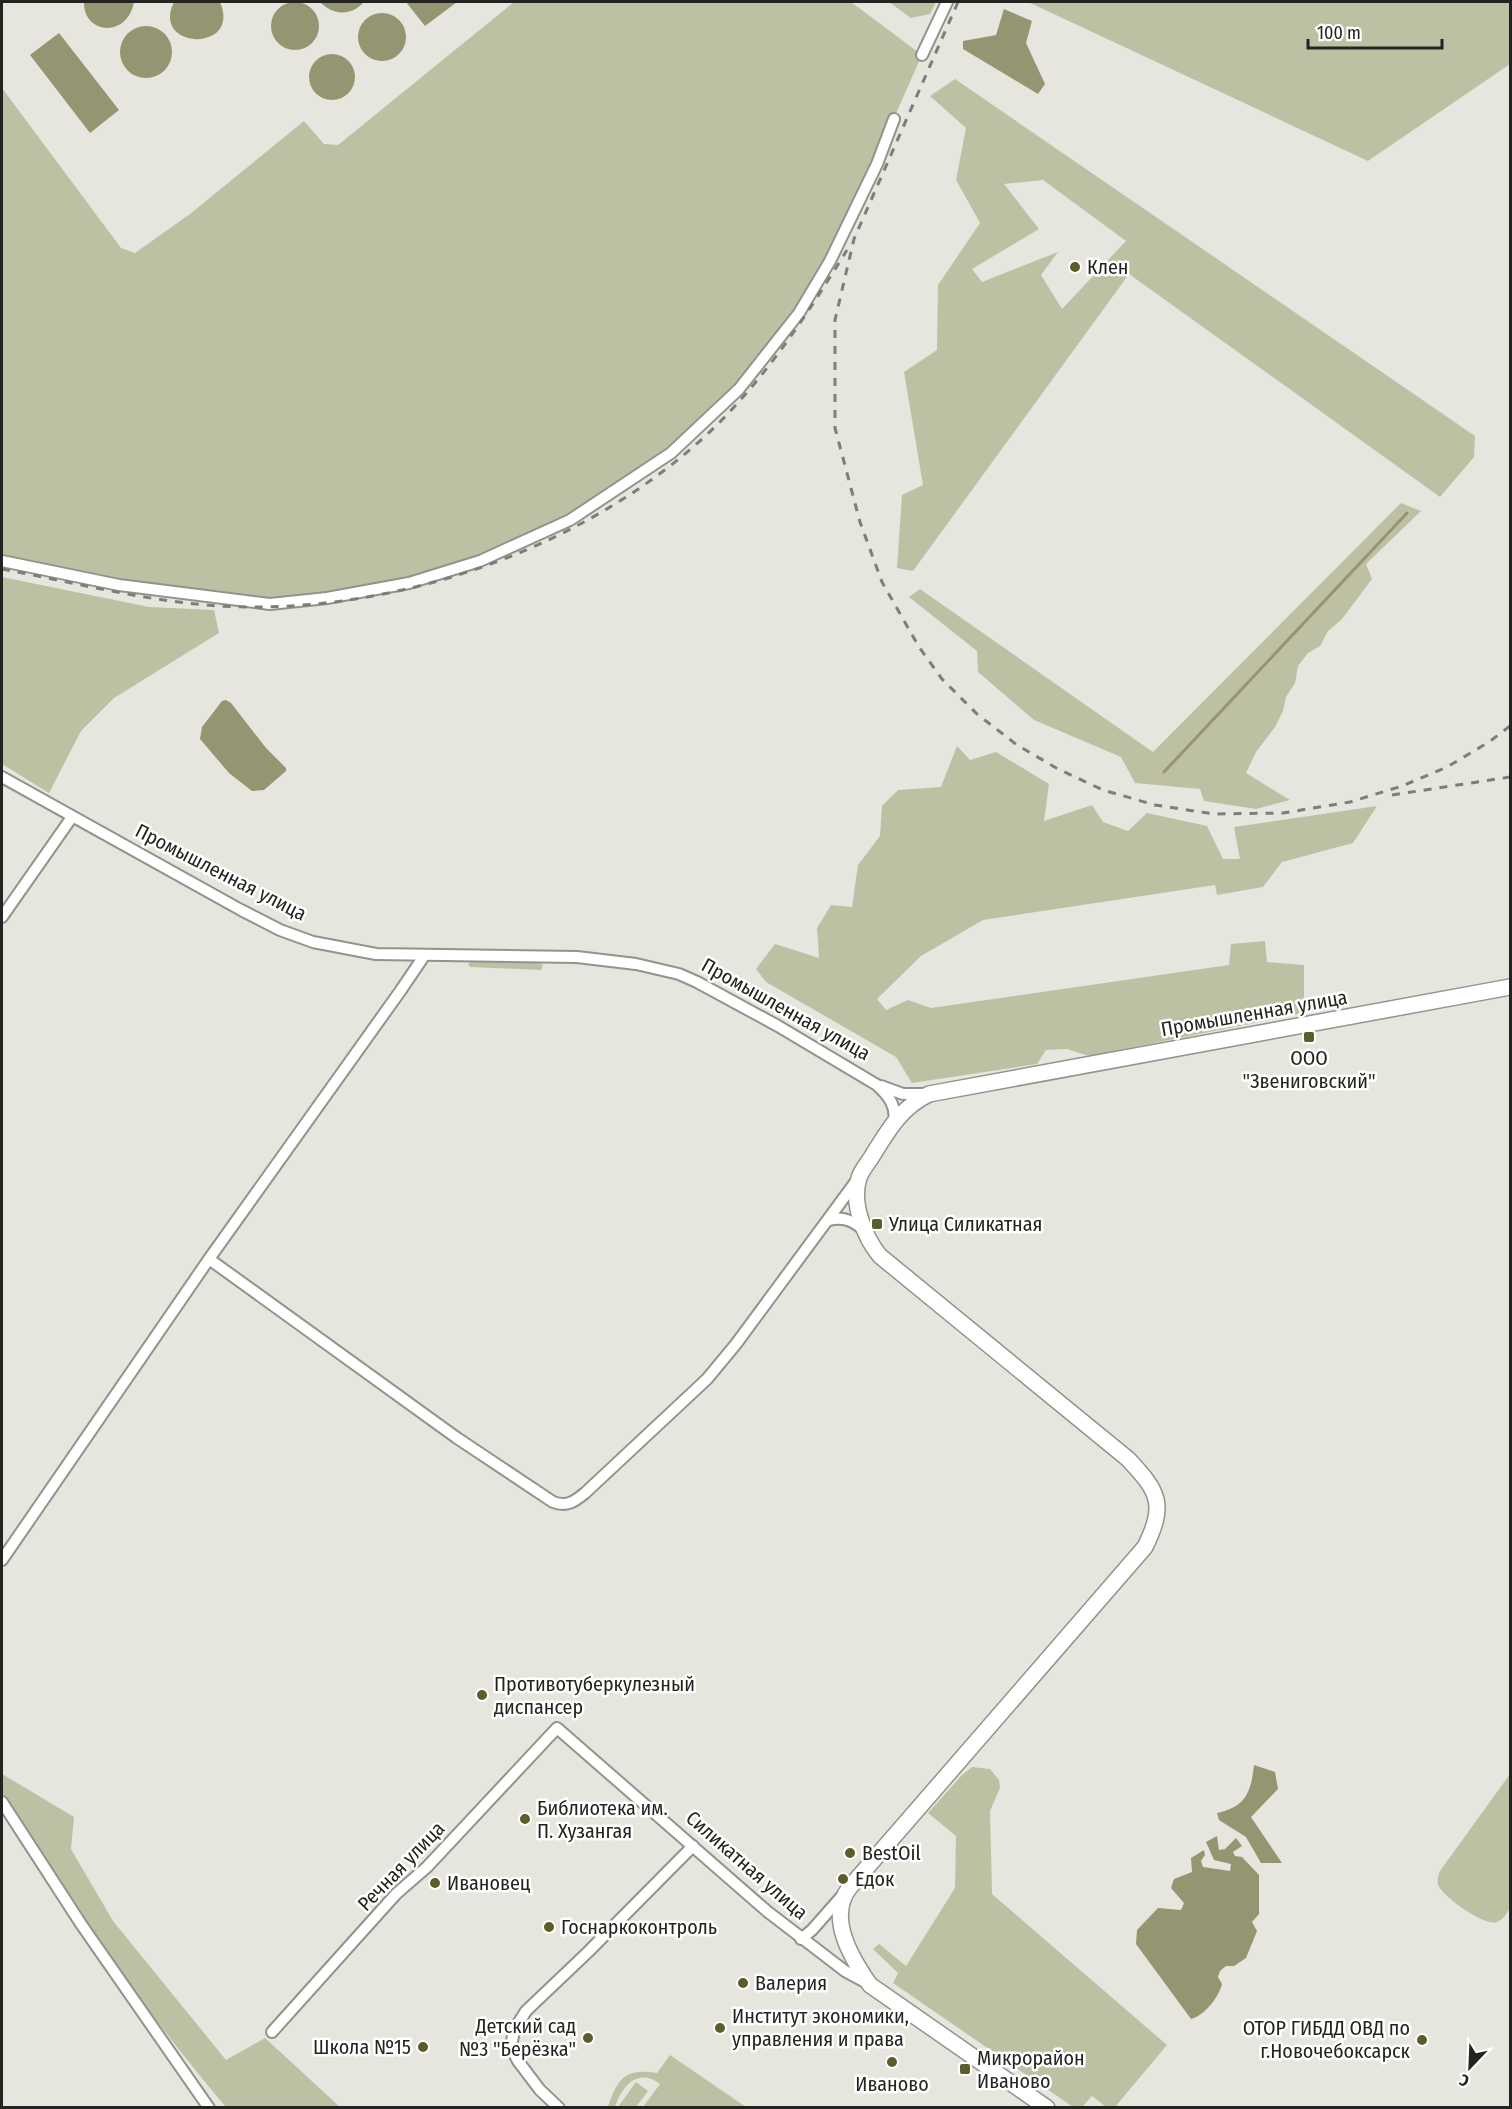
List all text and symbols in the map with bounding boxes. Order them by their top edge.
scale bar [1308,12,1442,50]
text: 100 m [1317,22,1361,44]
place label: Клен [1087,255,1129,279]
marker: Клен [1068,260,1082,274]
street label: Промышленная улица [131,818,311,926]
street label: Промышленная улица [698,953,874,1065]
street label: Промышленная улица [1159,985,1349,1041]
marker: ООО "Звениговский" [1302,1030,1316,1044]
place label: ООО "Звениговский" [1242,1046,1376,1093]
place label: Улица Силикатная [888,1212,1042,1236]
marker: Улица Силикатная [870,1217,884,1231]
place label: Противотуберкулезный диспансер [494,1672,695,1719]
marker: Противотуберкулезный диспансер [475,1688,489,1702]
place label: Библиотека им. П. Хузангая [537,1796,668,1843]
street label: Силикатная улица [681,1806,813,1924]
marker: Библиотека им. П. Хузангая [518,1812,532,1826]
street label: Речная улица [352,1816,450,1916]
place label: BestOil [862,1841,921,1865]
marker: BestOil [843,1846,857,1860]
place label: Едок [855,1867,895,1891]
place label: Ивановец [447,1871,531,1895]
marker: Едок [836,1872,850,1886]
marker: Ивановец [428,1876,442,1890]
place label: Госнаркоконтроль [561,1915,717,1939]
marker: Госнаркоконтроль [542,1920,556,1934]
place label: Валерия [755,1971,827,1995]
marker: Валерия [736,1976,750,1990]
place label: Институт экономики, управления и права [732,2004,909,2051]
place label: Детский сад №3 "Берёзка" [459,2014,576,2061]
place label: ОТОР ГИБДД ОВД по г.Новочебоксарск [1243,2016,1411,2063]
marker: Институт экономики, управления и права [713,2021,727,2035]
marker: Детский сад №3 "Берёзка" [581,2031,595,2045]
marker: ОТОР ГИБДД ОВД по г.Новочебоксарск [1415,2033,1429,2047]
place label: Школа №15 [313,2035,411,2059]
north arrow [1440,2037,1500,2097]
marker: Школа №15 [416,2040,430,2054]
place label: Микрорайон Иваново [977,2046,1085,2093]
marker: Иваново [885,2055,899,2069]
marker: Микрорайон Иваново [958,2062,972,2076]
text: С [1456,2070,1472,2091]
place label: Иваново [855,2072,929,2096]

